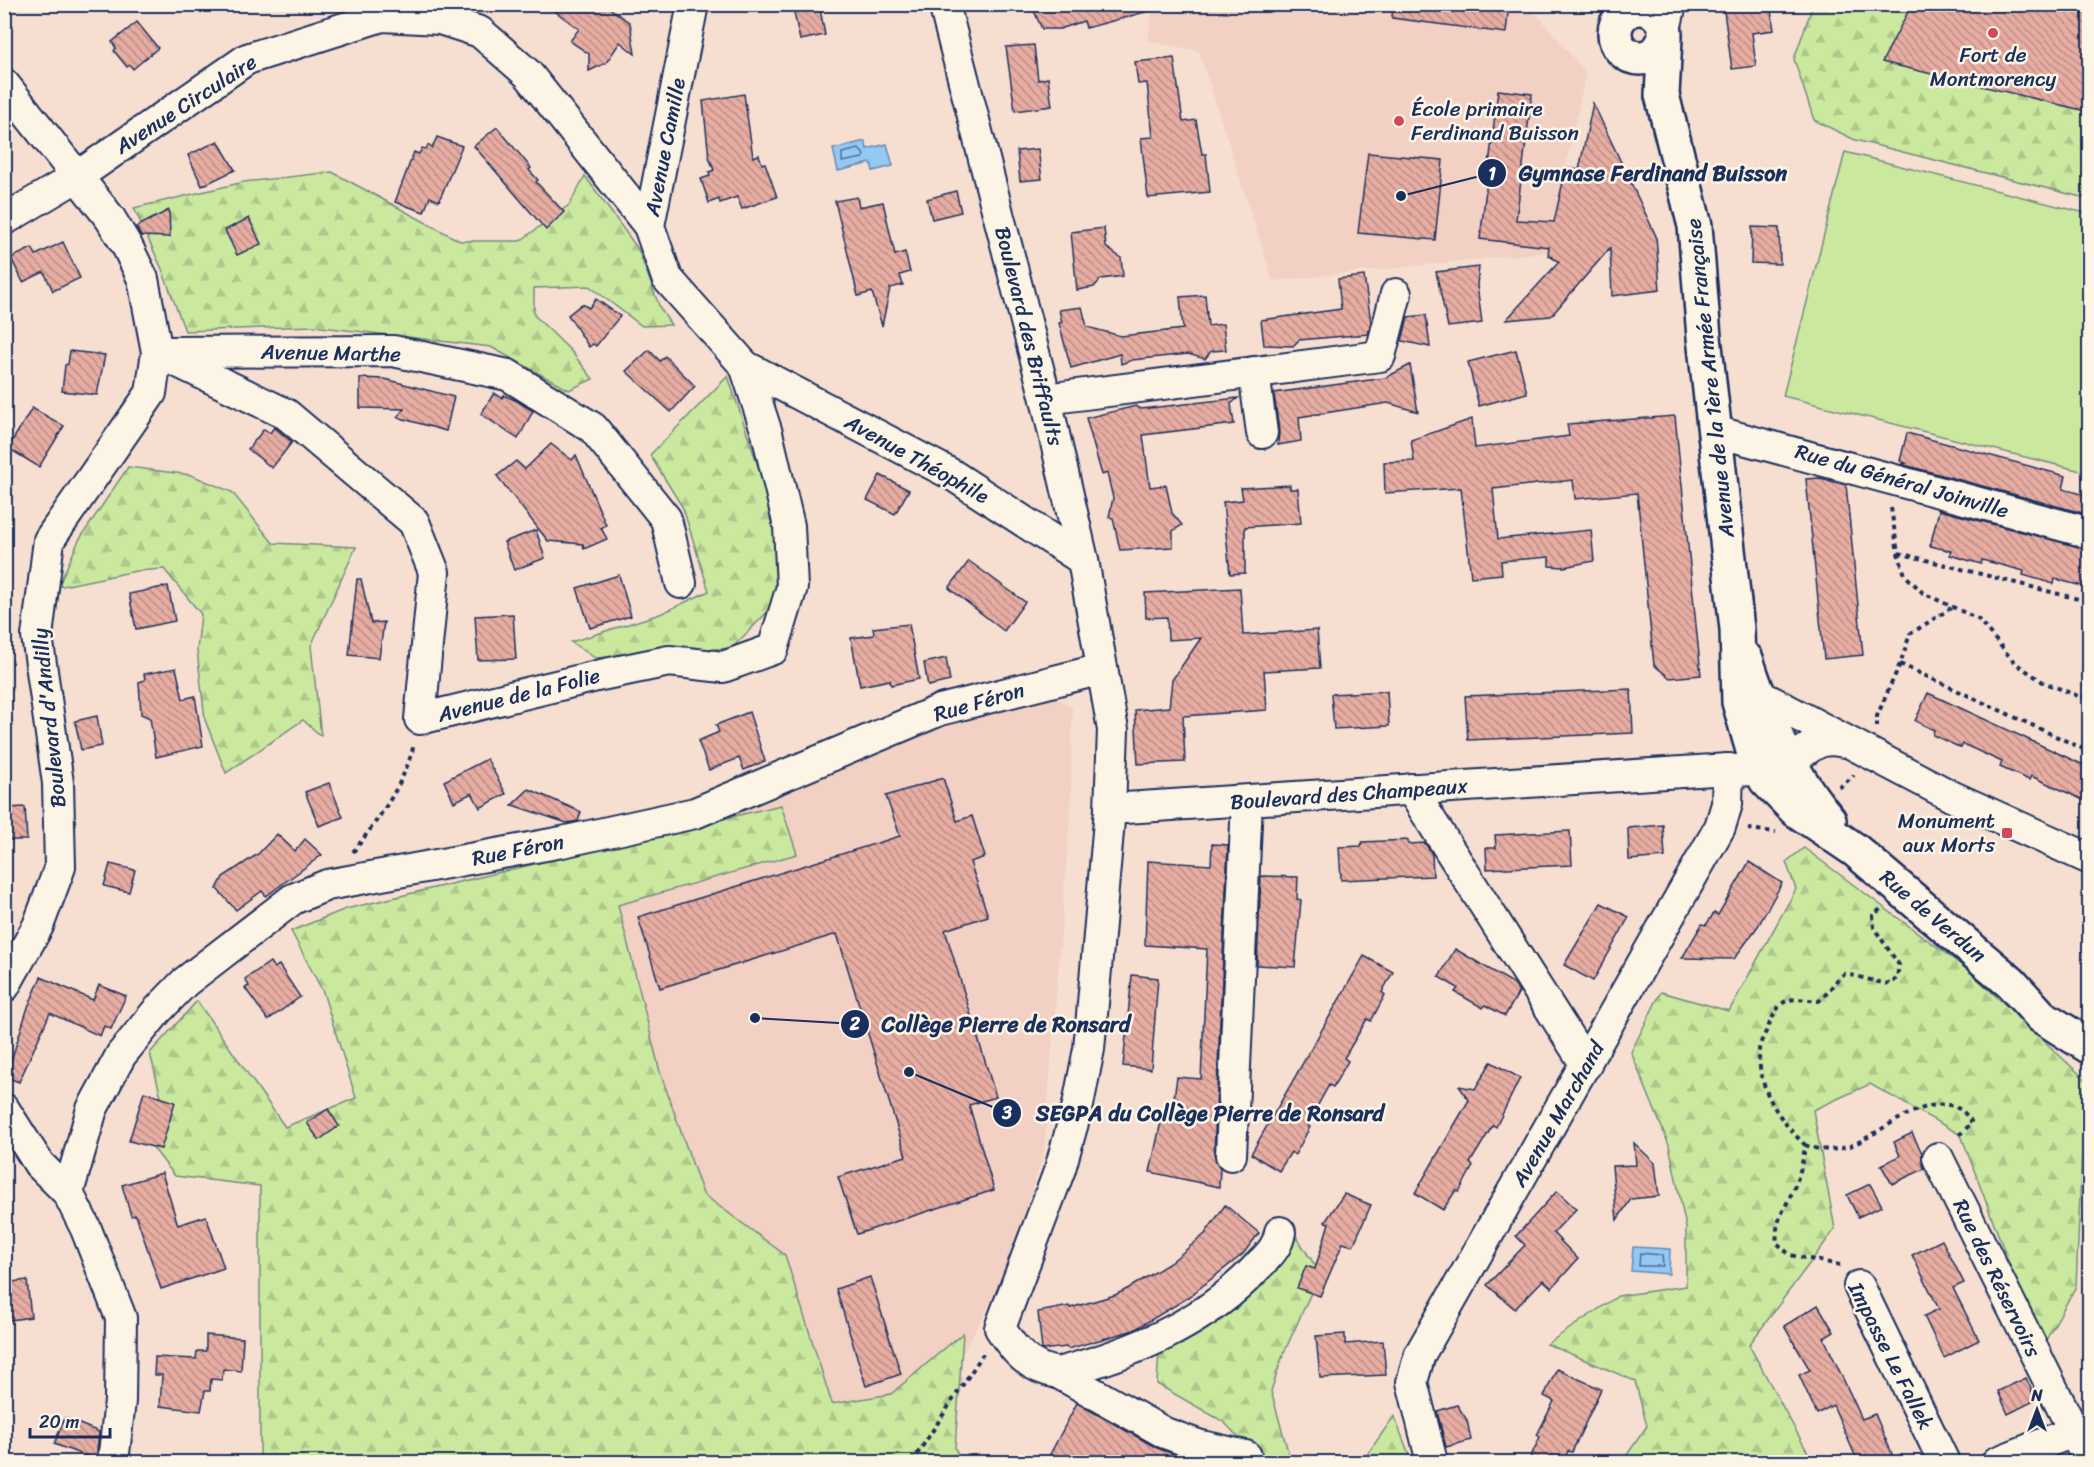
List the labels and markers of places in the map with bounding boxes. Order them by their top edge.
marker: Fort de Montmorency [1986,26,2000,40]
place label: Fort de Montmorency [1930,36,2056,98]
place label: École primaire Ferdinand Buisson [1411,90,1579,152]
marker: École primaire Ferdinand Buisson [1392,114,1406,128]
callout: Gymnase Ferdinand Buisson [1477,153,1800,193]
place label: Monument aux Morts [1898,802,1995,864]
marker: Monument aux Morts [2000,826,2014,840]
callout: Collège Pierre de Ronsard [840,1004,1143,1044]
callout: SEGPA du Collège Pierre de Ronsard [992,1093,1397,1133]

